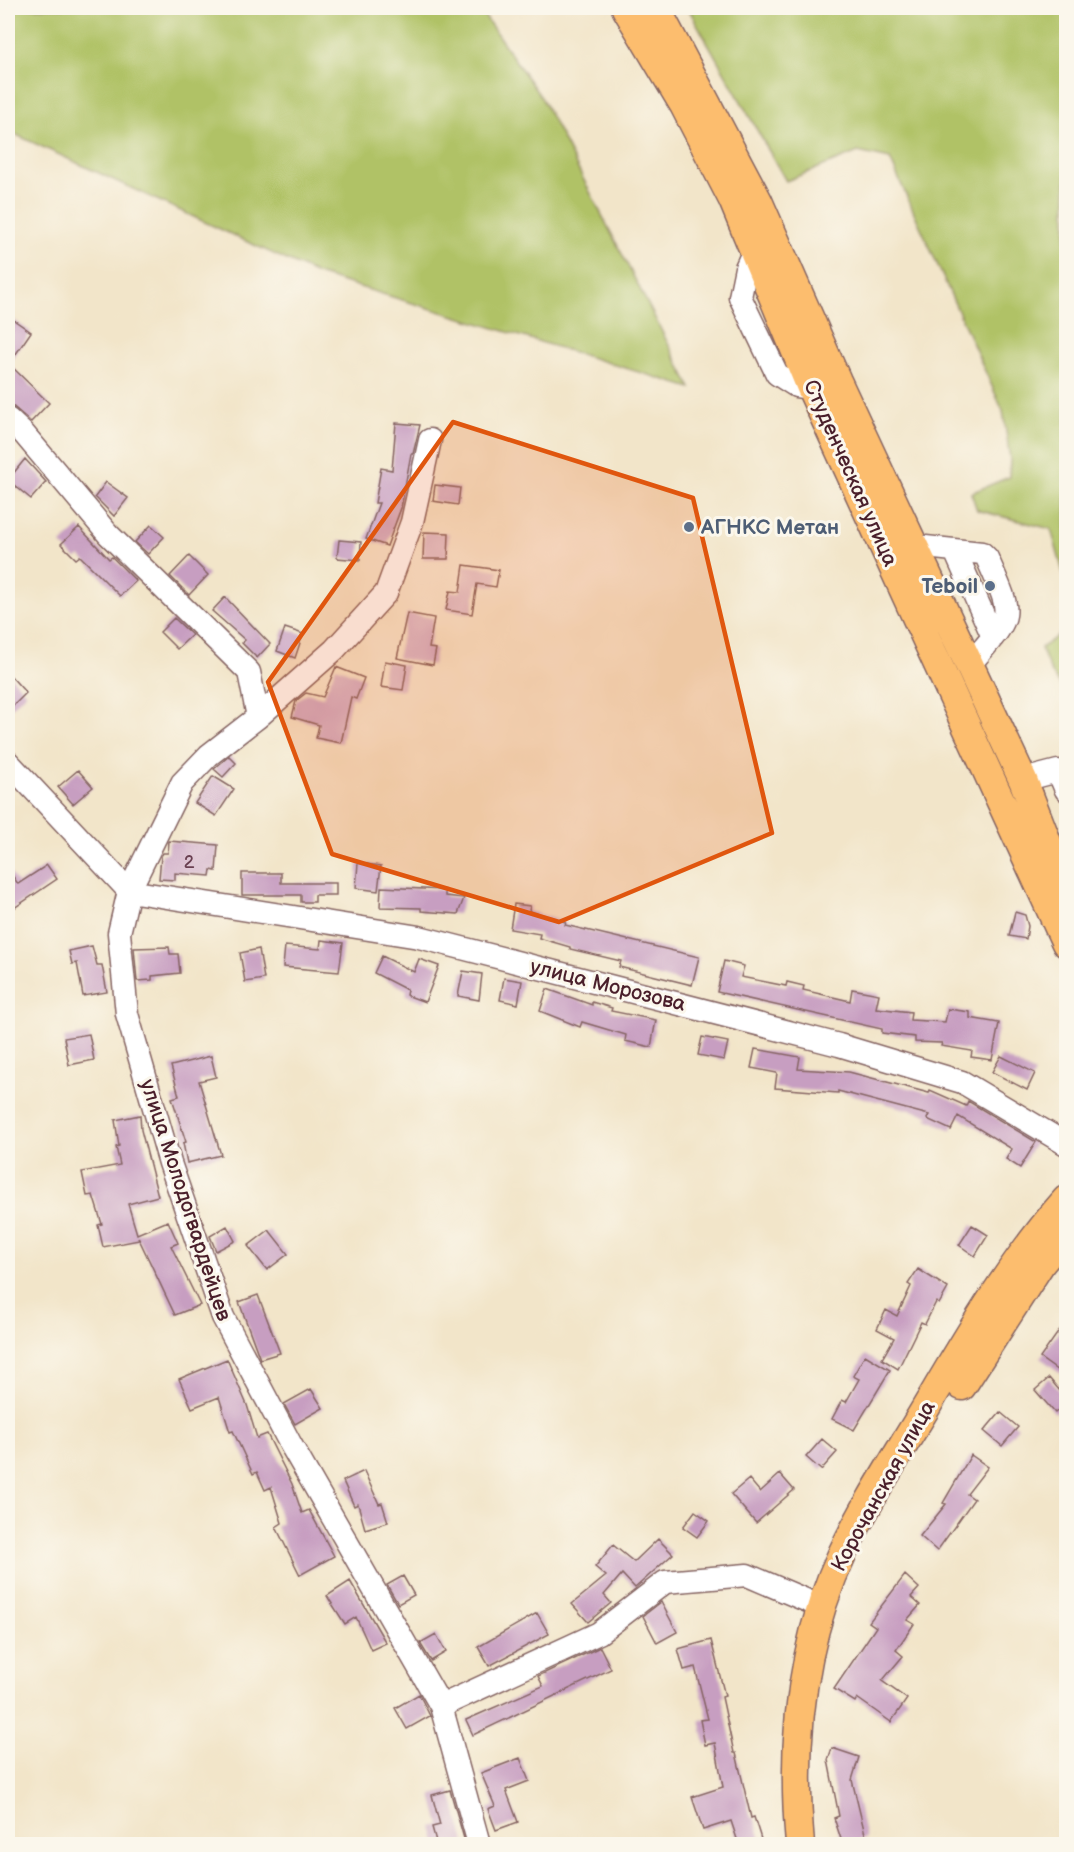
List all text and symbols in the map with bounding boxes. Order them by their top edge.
street label: Студенческая улица [798,376,903,571]
place label: АГНКС Метан [700,515,839,540]
marker: АГНКС Метан [682,520,696,534]
place label: Teboil [922,574,978,599]
marker: Teboil [983,579,997,593]
house number: 2 [184,852,195,873]
street label: улица Морозова [528,954,689,1017]
street label: улица Молодогвардейцев [135,1076,236,1324]
street label: Корочанская улица [826,1396,941,1576]

